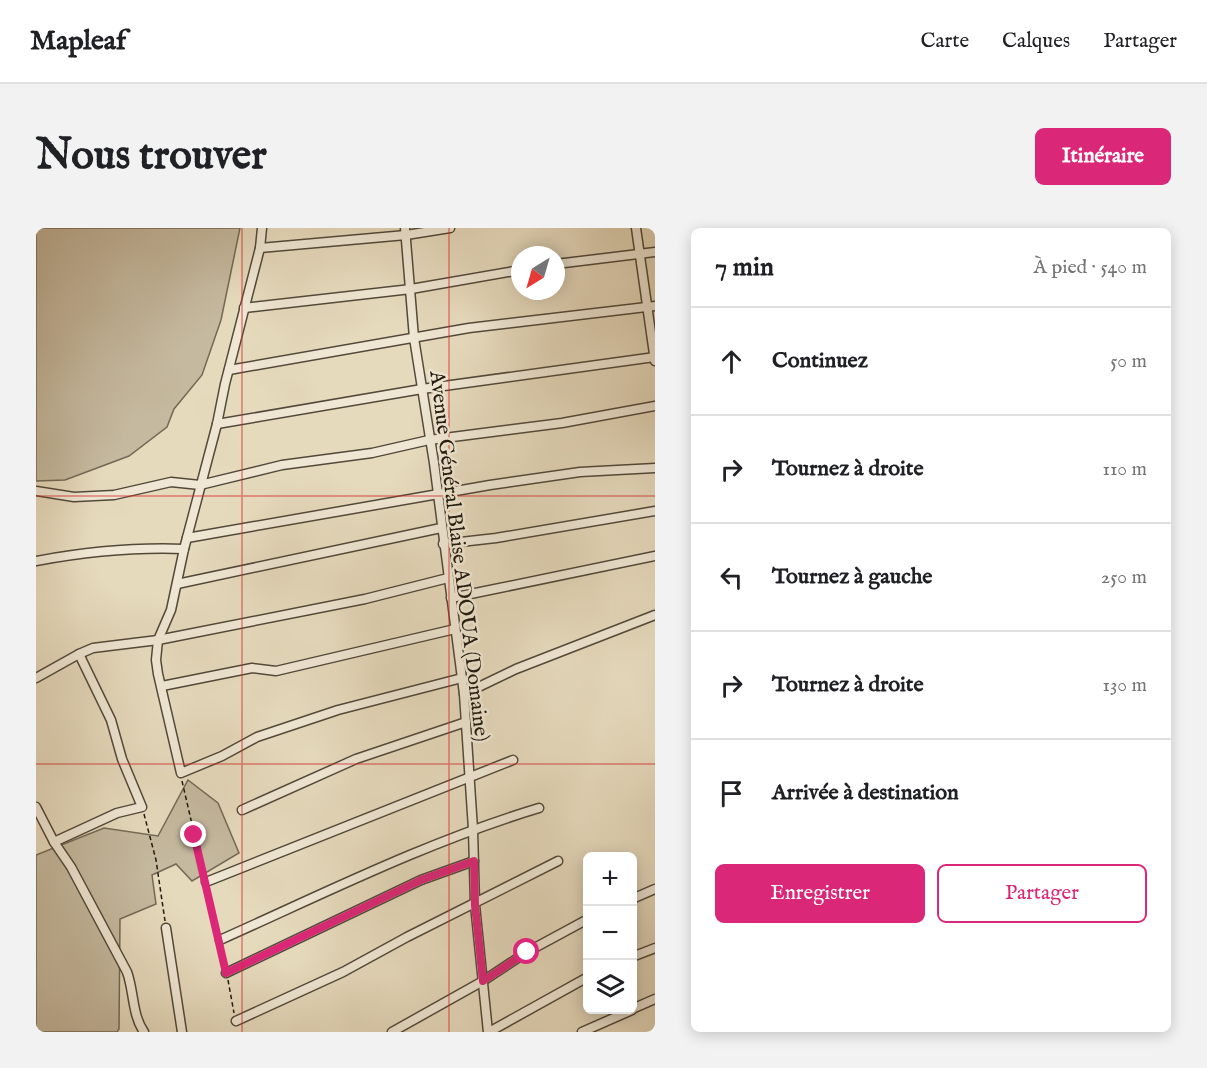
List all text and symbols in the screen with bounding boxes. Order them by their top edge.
text: Mapleaf [30,24,126,59]
text: Carte [920,28,969,55]
text: Calques [1002,28,1070,55]
text: Partager [1103,28,1177,55]
button: Itinéraire [1035,128,1171,185]
text: Nous trouver [36,130,267,183]
north arrow [511,246,565,300]
text: 7 min [715,251,774,284]
text: À pied · 540 m [1034,255,1147,280]
icon: ahead [715,345,748,378]
text: Continuez [772,347,868,375]
text: 50 m [1110,349,1147,374]
street label: Avenue Général Blaise ADOUA (Domaine) [422,368,495,743]
icon: right [715,453,748,486]
text: Tournez à droite [772,455,923,483]
text: 110 m [1103,457,1147,482]
icon: left [715,561,748,594]
text: Tournez à gauche [772,563,932,591]
text: 250 m [1101,565,1147,590]
icon: right [715,669,748,702]
text: Tournez à droite [772,671,923,699]
text: 130 m [1102,673,1147,698]
icon: arrive [715,777,748,810]
text: Arrivée à destination [772,779,959,807]
route end [180,821,206,847]
map controls [583,852,637,1014]
button: + [583,852,637,906]
button: Enregistrer [715,864,925,923]
button: Partager [937,864,1147,923]
button: − [583,906,637,960]
route start [513,938,539,964]
button: layers [583,960,637,1014]

